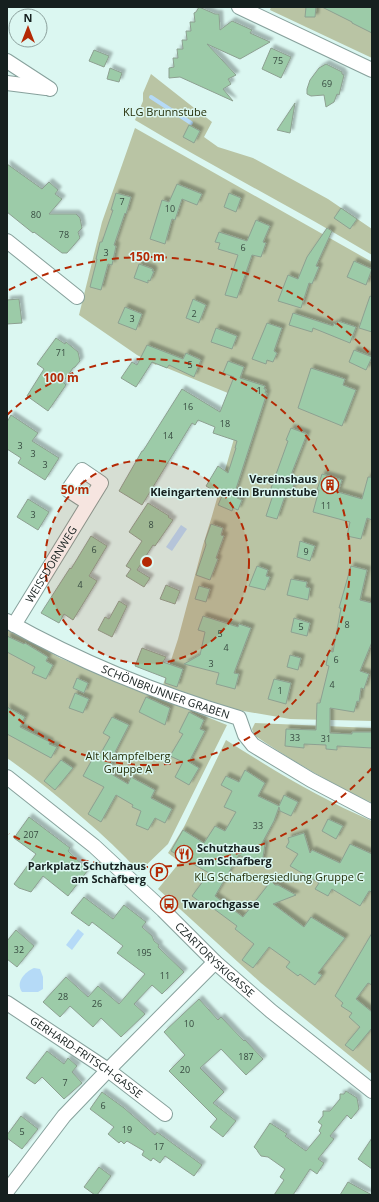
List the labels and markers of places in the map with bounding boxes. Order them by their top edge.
place label: Vereinshaus Kleingartenverein Brunnstube [150,471,318,499]
building icon: Vereinshaus Kleingartenverein Brunnstube [320,475,340,495]
centre of rings [140,555,154,569]
place label: Schutzhaus am Schafberg [197,840,273,868]
restaurant icon: Schutzhaus am Schafberg [174,844,194,864]
place label: Parkplatz Schutzhaus am Schafberg [28,858,147,886]
parking icon: Parkplatz Schutzhaus am Schafberg [149,862,169,882]
bus stop icon: Twarochgasse [159,894,179,914]
place label: Twarochgasse [182,896,260,911]

